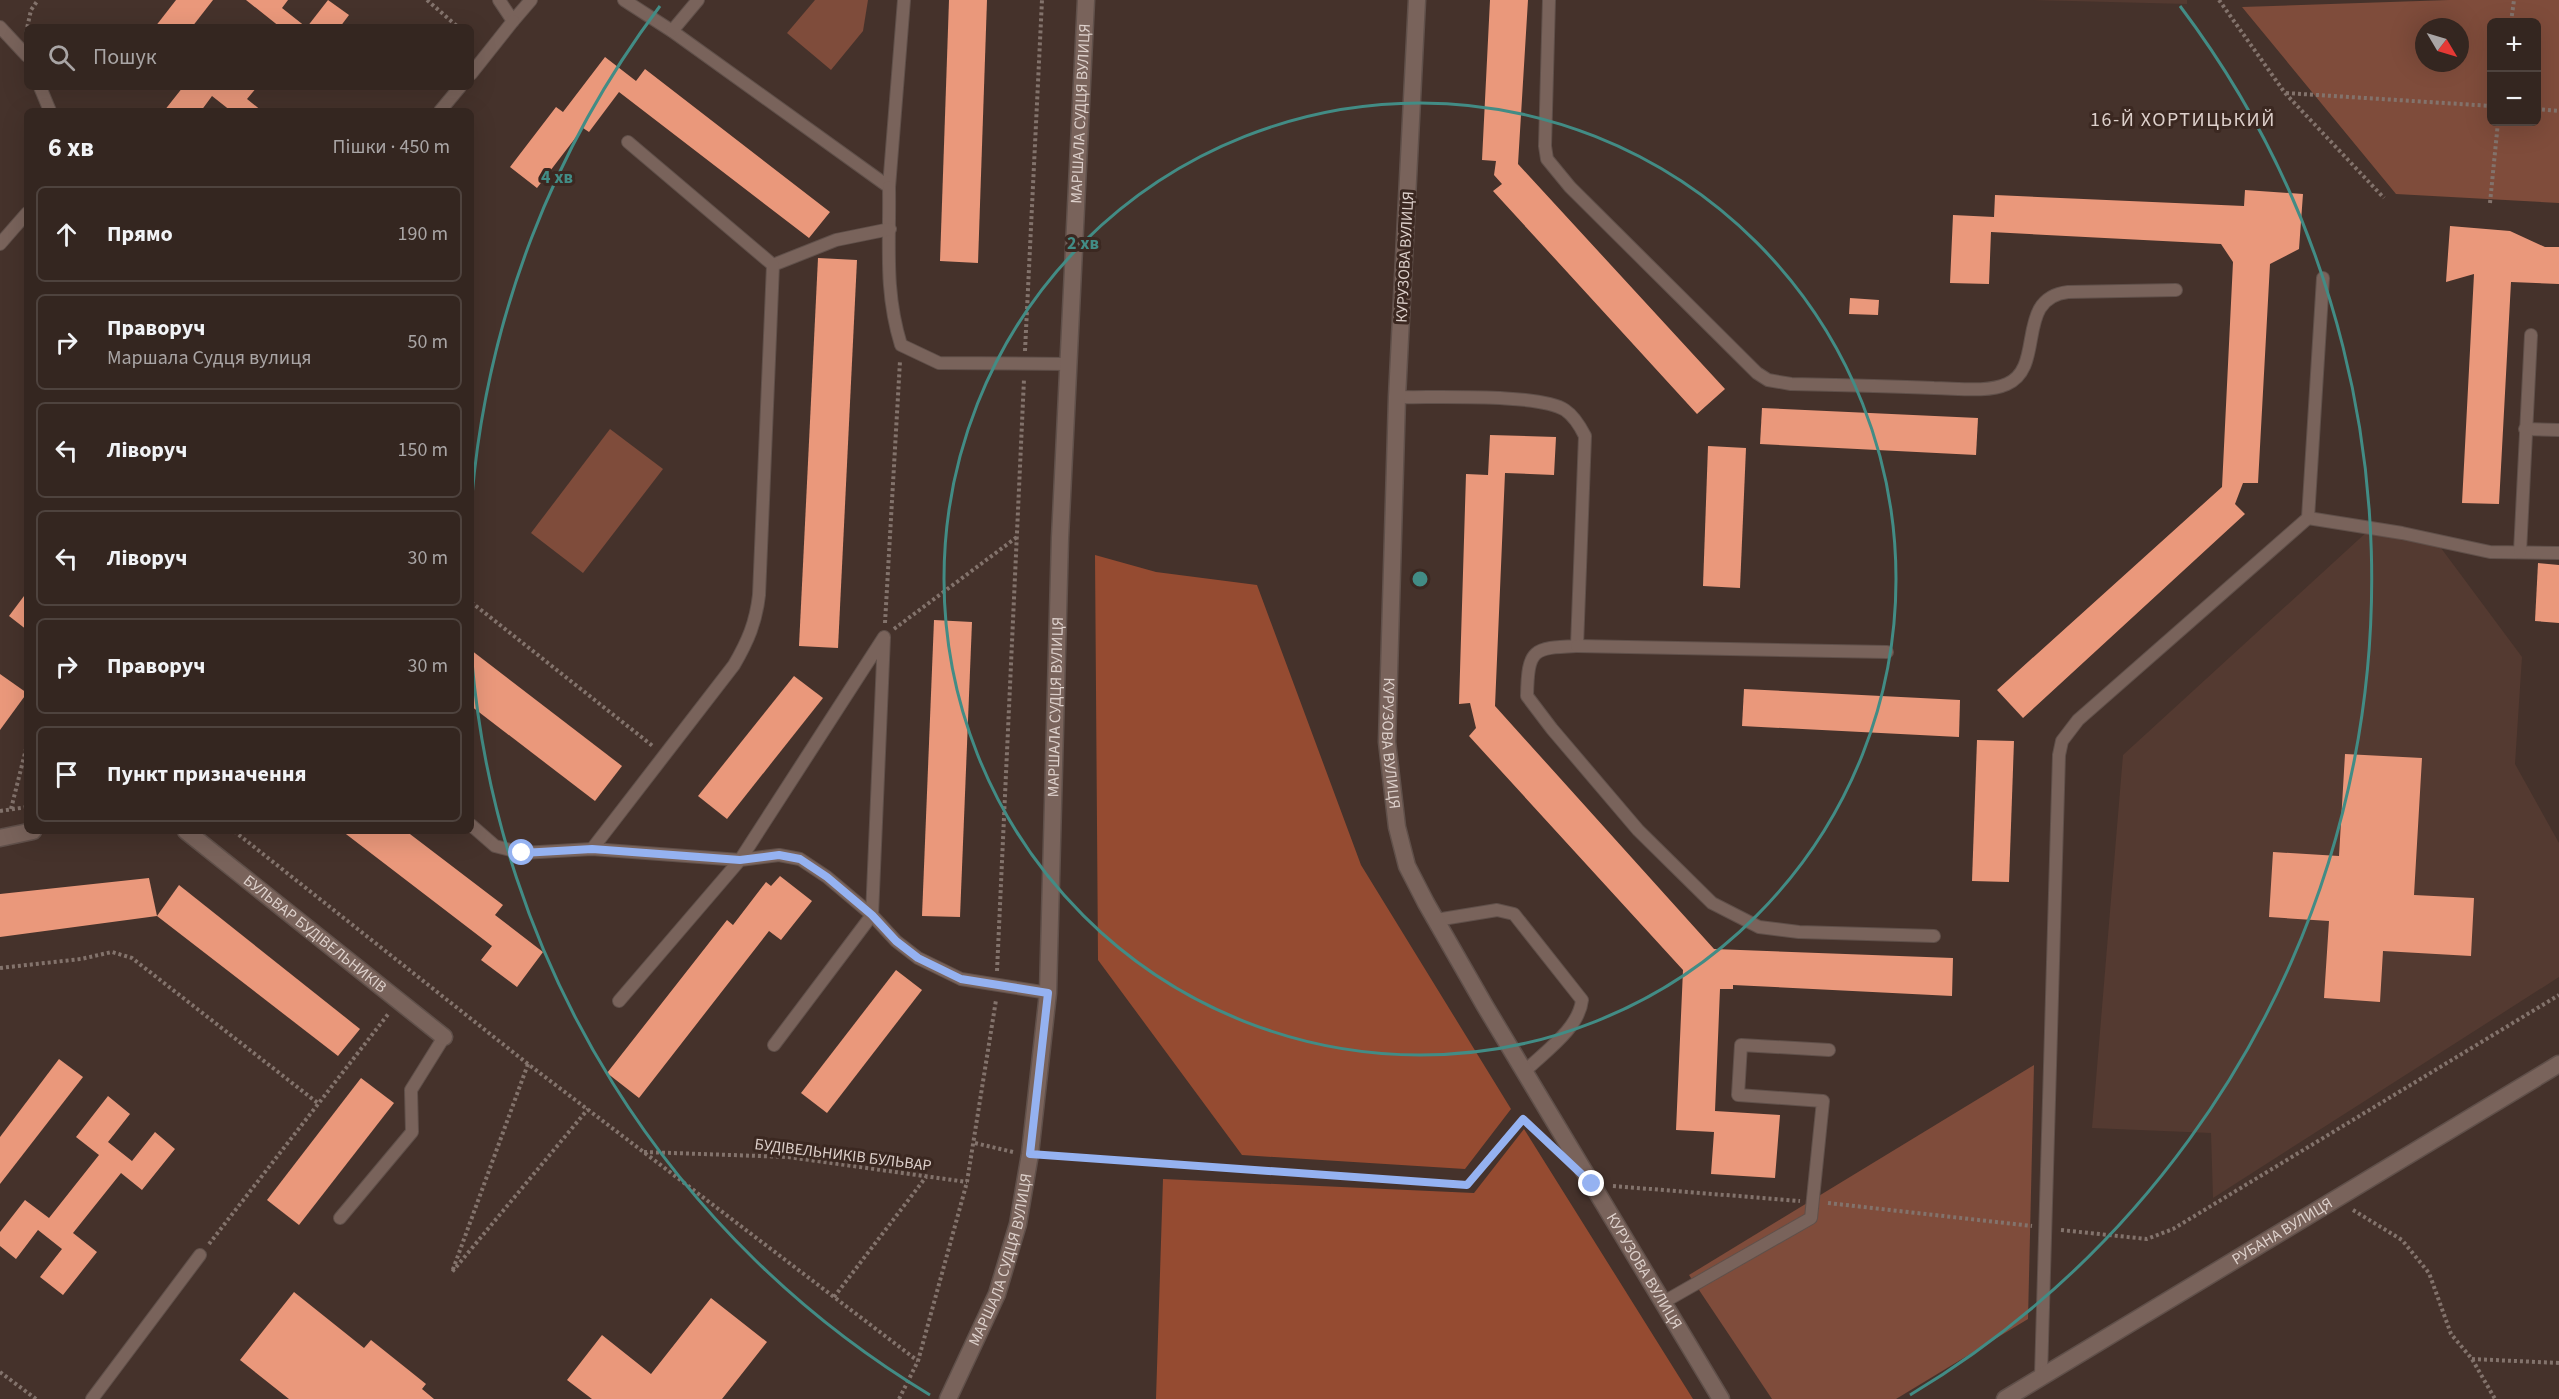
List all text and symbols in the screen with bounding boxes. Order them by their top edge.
north arrow [2415,18,2469,72]
map controls [2487,18,2541,126]
button: + [2487,18,2541,72]
street label: МАРШАЛА СУДЦЯ ВУЛИЦЯ [1065,23,1096,204]
search box [24,24,474,90]
icon: search [45,41,78,74]
text: Пошук [93,41,157,73]
button: − [2487,72,2541,126]
district label: 16-Й ХОРТИЦЬКИЙ [2090,106,2276,134]
text: 6 хв [48,129,94,166]
text: Пішки · 450 m [333,133,450,161]
text: 4 хв [541,165,573,190]
street label: КУРУЗОВА ВУЛИЦЯ [1391,191,1419,323]
icon: ahead [50,218,83,251]
text: Прямо [107,218,173,250]
text: 190 m [398,220,448,248]
text: 2 хв [1067,231,1099,256]
text: Праворуч [107,312,205,344]
icon: right [50,326,83,359]
text: 50 m [408,328,448,356]
text: Маршала Судця вулиця [107,344,312,372]
icon: left [50,434,83,467]
text: Ліворуч [107,434,187,466]
text: 150 m [398,436,448,464]
icon: left [50,542,83,575]
text: Ліворуч [107,542,187,574]
text: 30 m [408,544,448,572]
centre of rings [1410,569,1430,589]
street label: МАРШАЛА СУДЦЯ ВУЛИЦЯ [1042,617,1069,798]
icon: right [50,650,83,683]
text: Праворуч [107,650,205,682]
text: 30 m [408,652,448,680]
street label: КУРУЗОВА ВУЛИЦЯ [1376,677,1406,810]
icon: arrive [50,758,83,791]
text: Пункт призначення [107,758,307,790]
route start [508,839,534,865]
street label: БУЛЬВАР БУДІВЕЛЬНИКІВ [238,870,391,998]
street label: БУДІВЕЛЬНИКІВ БУЛЬВАР [753,1133,933,1177]
route end [1578,1170,1604,1196]
street label: МАРШАЛА СУДЦЯ ВУЛИЦЯ [963,1172,1038,1349]
street label: РУБАНА ВУЛИЦЯ [2228,1192,2337,1270]
street label: КУРУЗОВА ВУЛИЦЯ [1601,1209,1688,1333]

